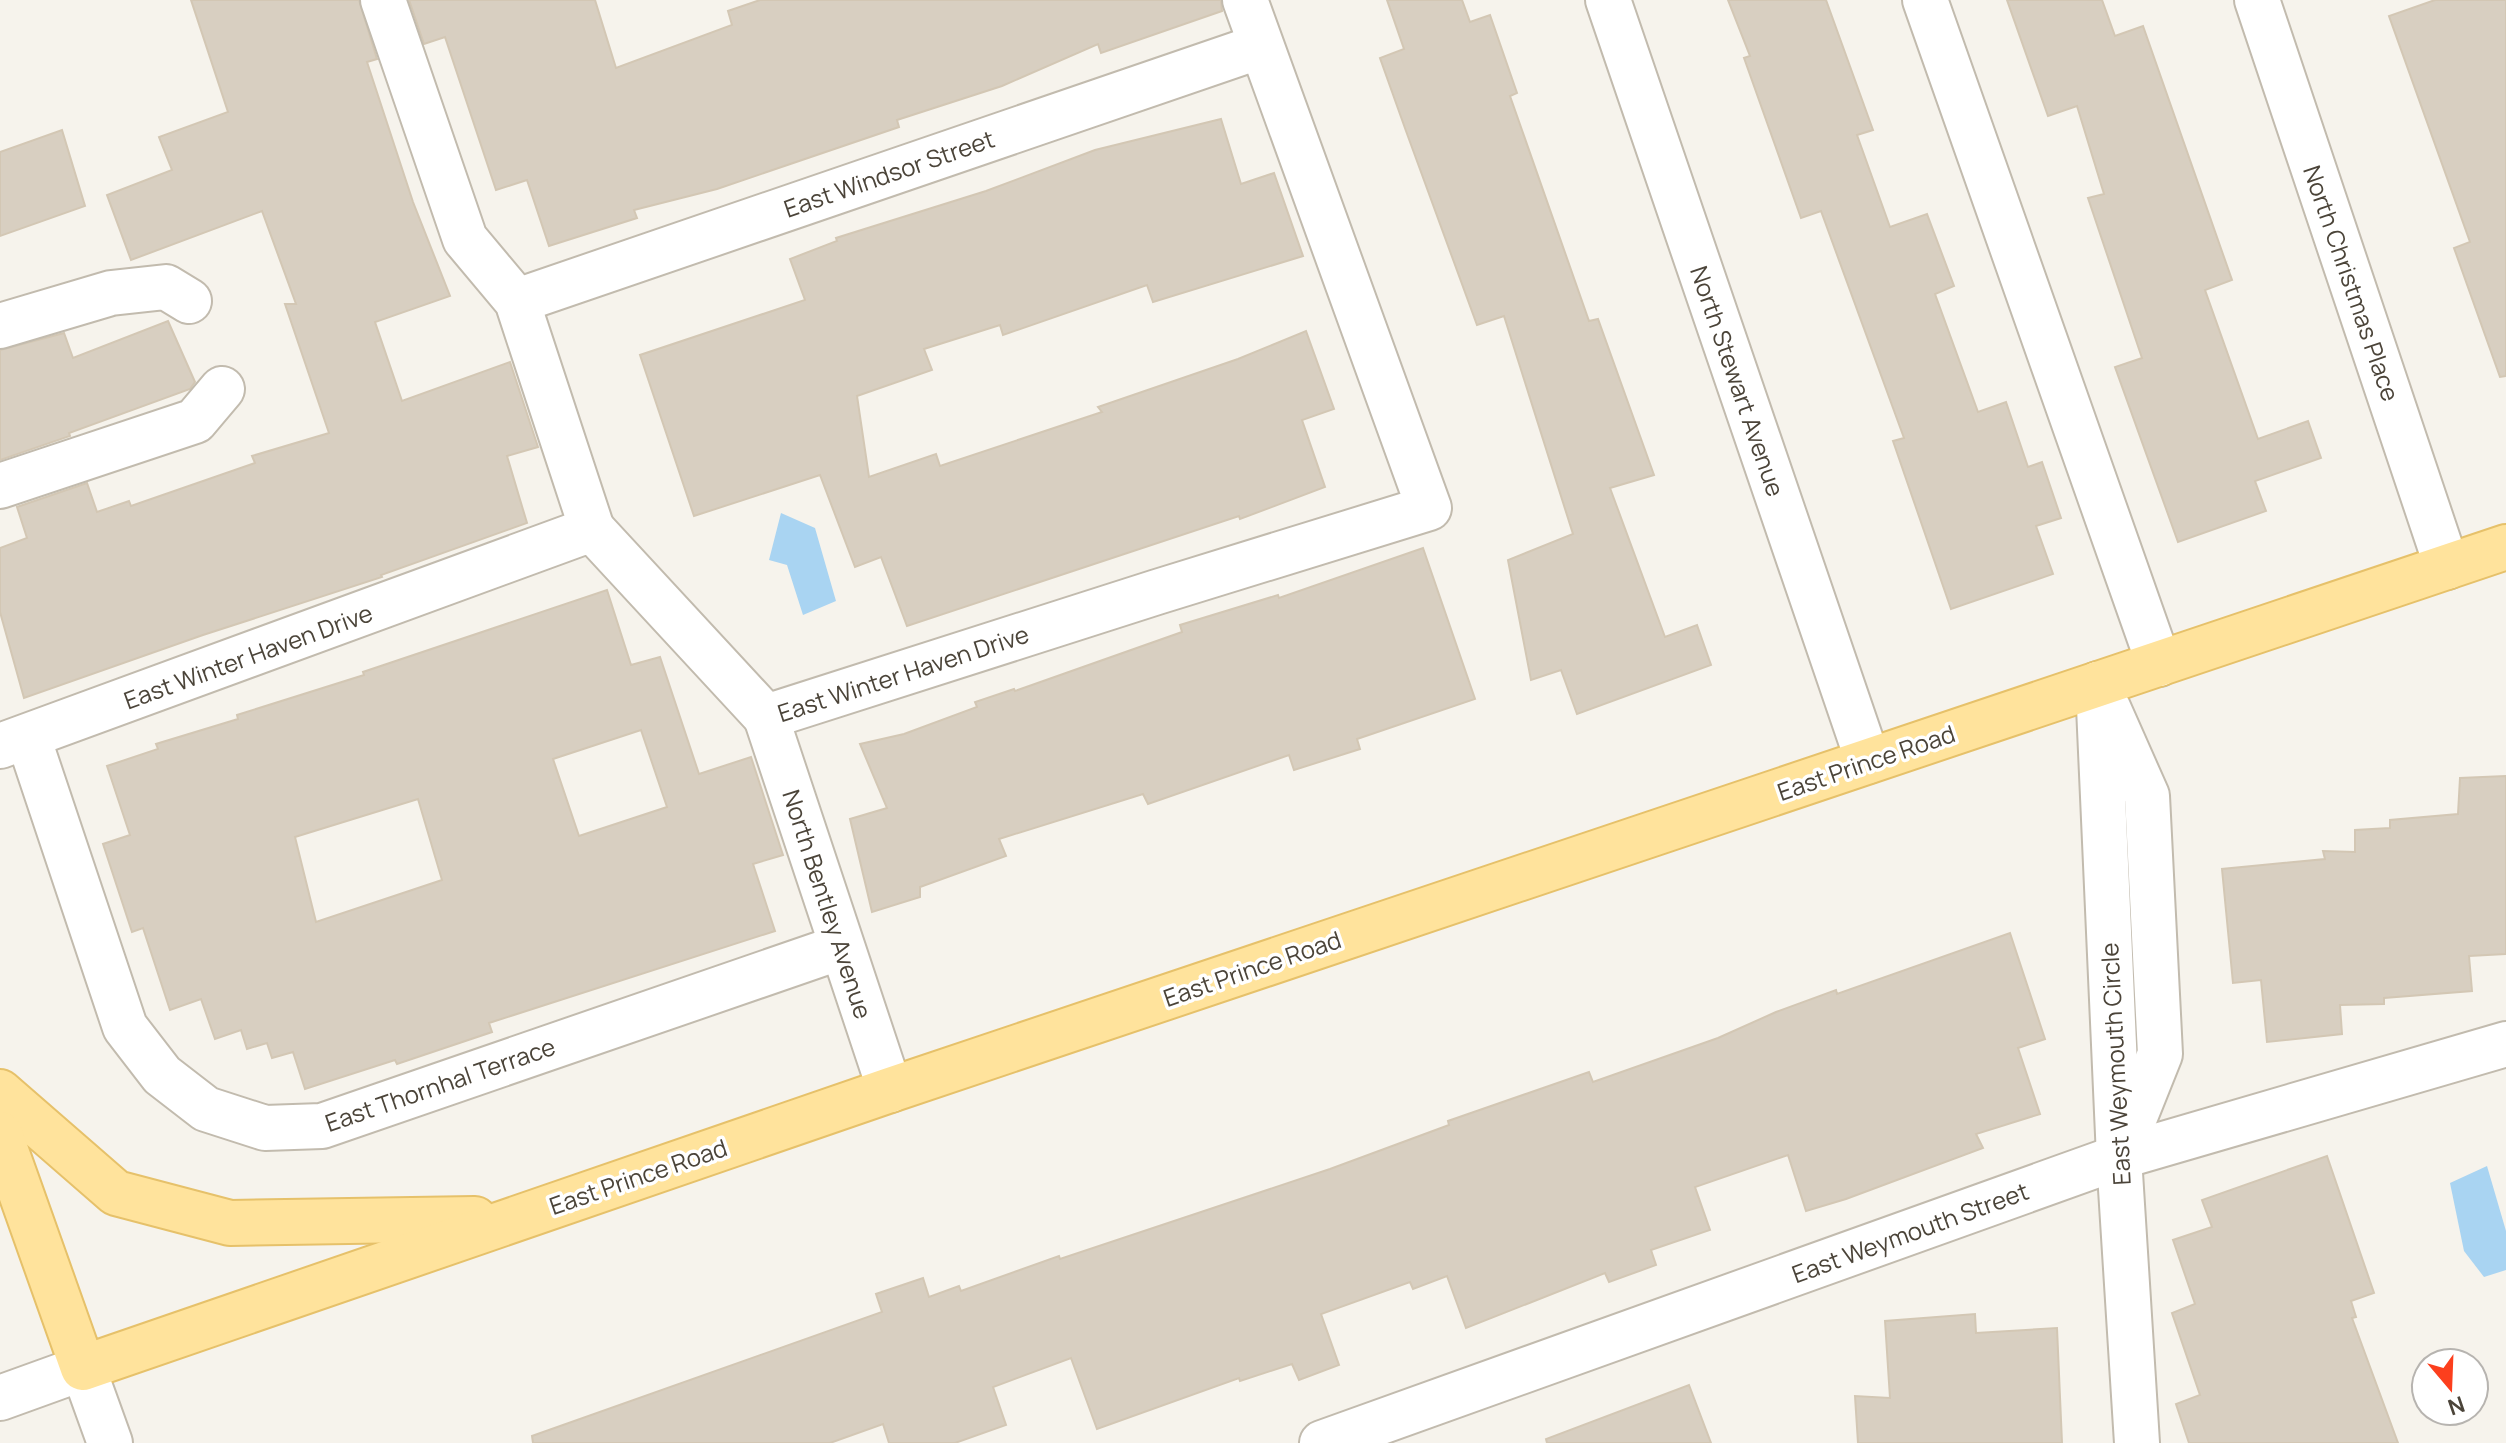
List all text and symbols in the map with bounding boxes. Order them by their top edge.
street label: East Windsor Street [779,121,999,225]
street label: North Christmas Place [2296,161,2408,405]
street label: North Stewart Avenue [1683,261,1793,501]
street label: East Winter Haven Drive [119,596,377,716]
street label: East Winter Haven Drive [773,617,1033,729]
street label: East Prince Road [1773,716,1959,808]
street label: North Bentley Avenue [775,785,881,1023]
street label: East Prince Road [1159,922,1345,1014]
street label: East Weymouth Circle [2092,942,2138,1186]
street label: East Thornhal Terrace [321,1029,559,1139]
street label: East Prince Road [545,1130,731,1222]
street label: East Weymouth Street [1787,1174,2033,1290]
north arrow [2410,1347,2490,1427]
text: N [2444,1389,2469,1423]

